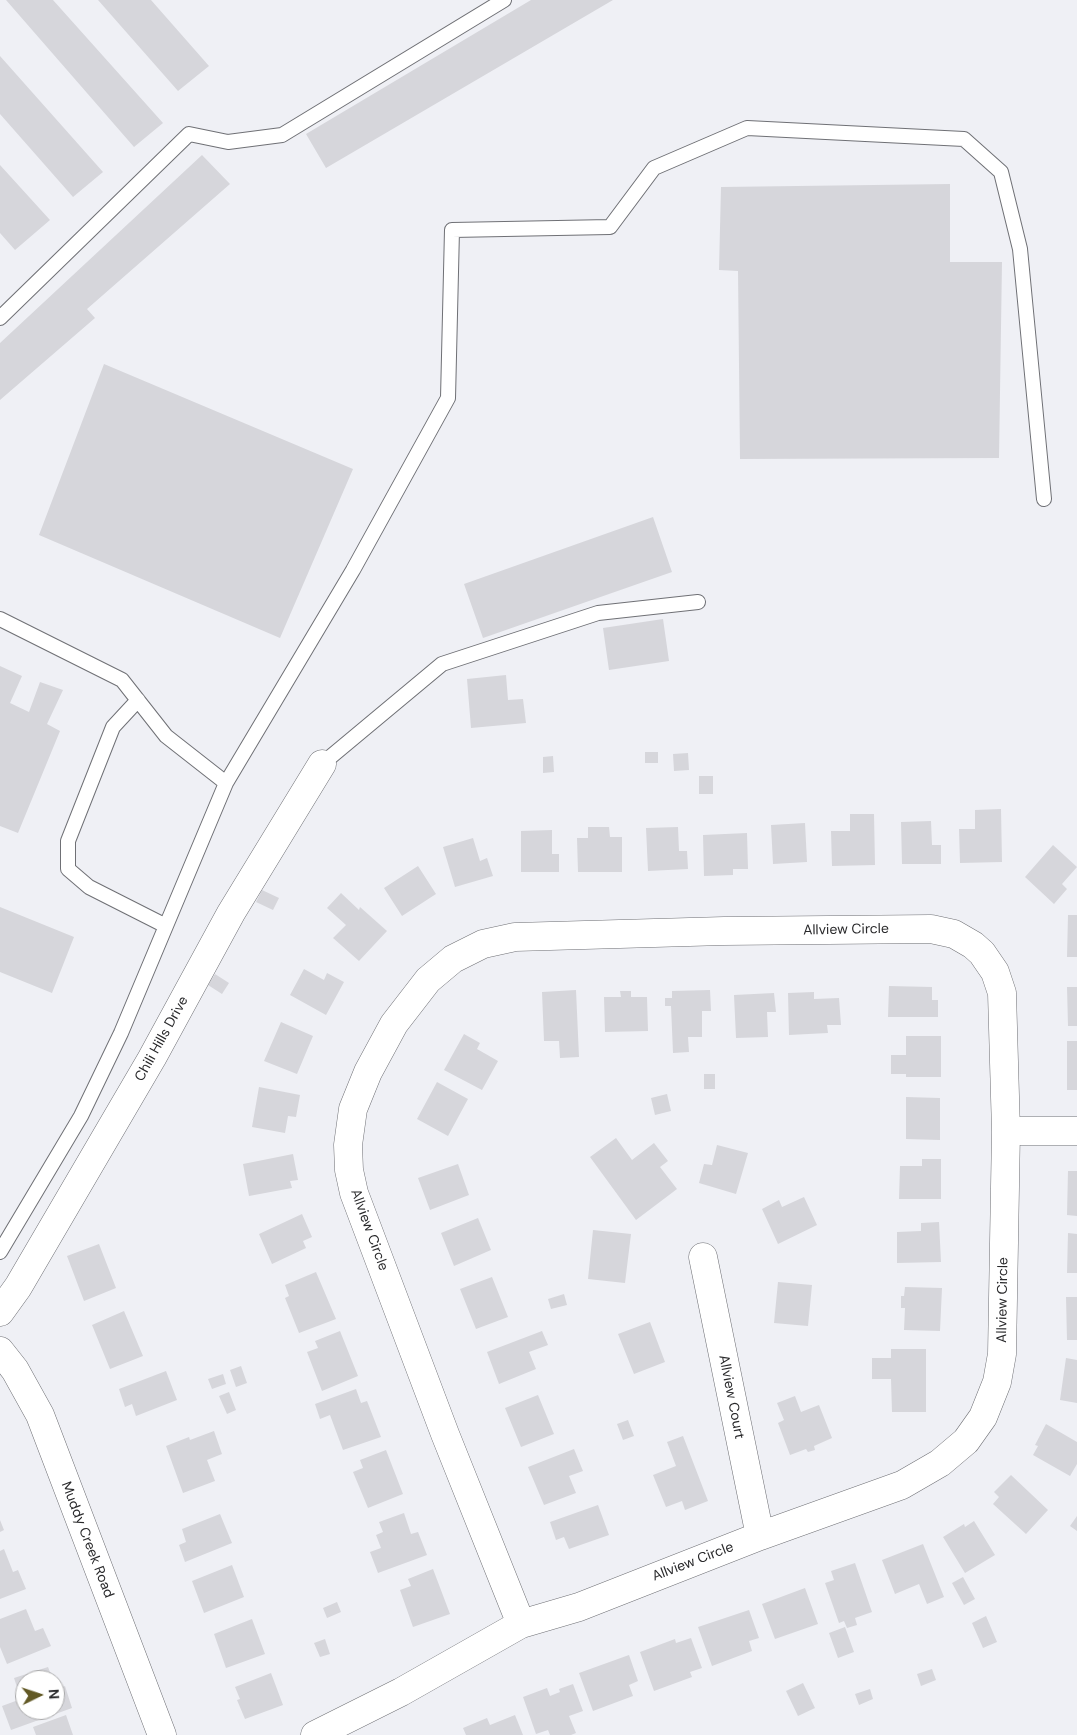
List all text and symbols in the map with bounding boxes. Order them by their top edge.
street label: Allview Circle [803,921,889,939]
street label: Chili Hills Drive [132,994,192,1084]
street label: Allview Circle [346,1187,392,1273]
street label: Allview Circle [994,1257,1012,1343]
street label: Allview Court [715,1353,747,1441]
street label: Muddy Creek Road [57,1480,117,1600]
street label: Allview Circle [650,1539,736,1585]
north arrow [15,1670,65,1720]
text: N [45,1688,63,1700]

